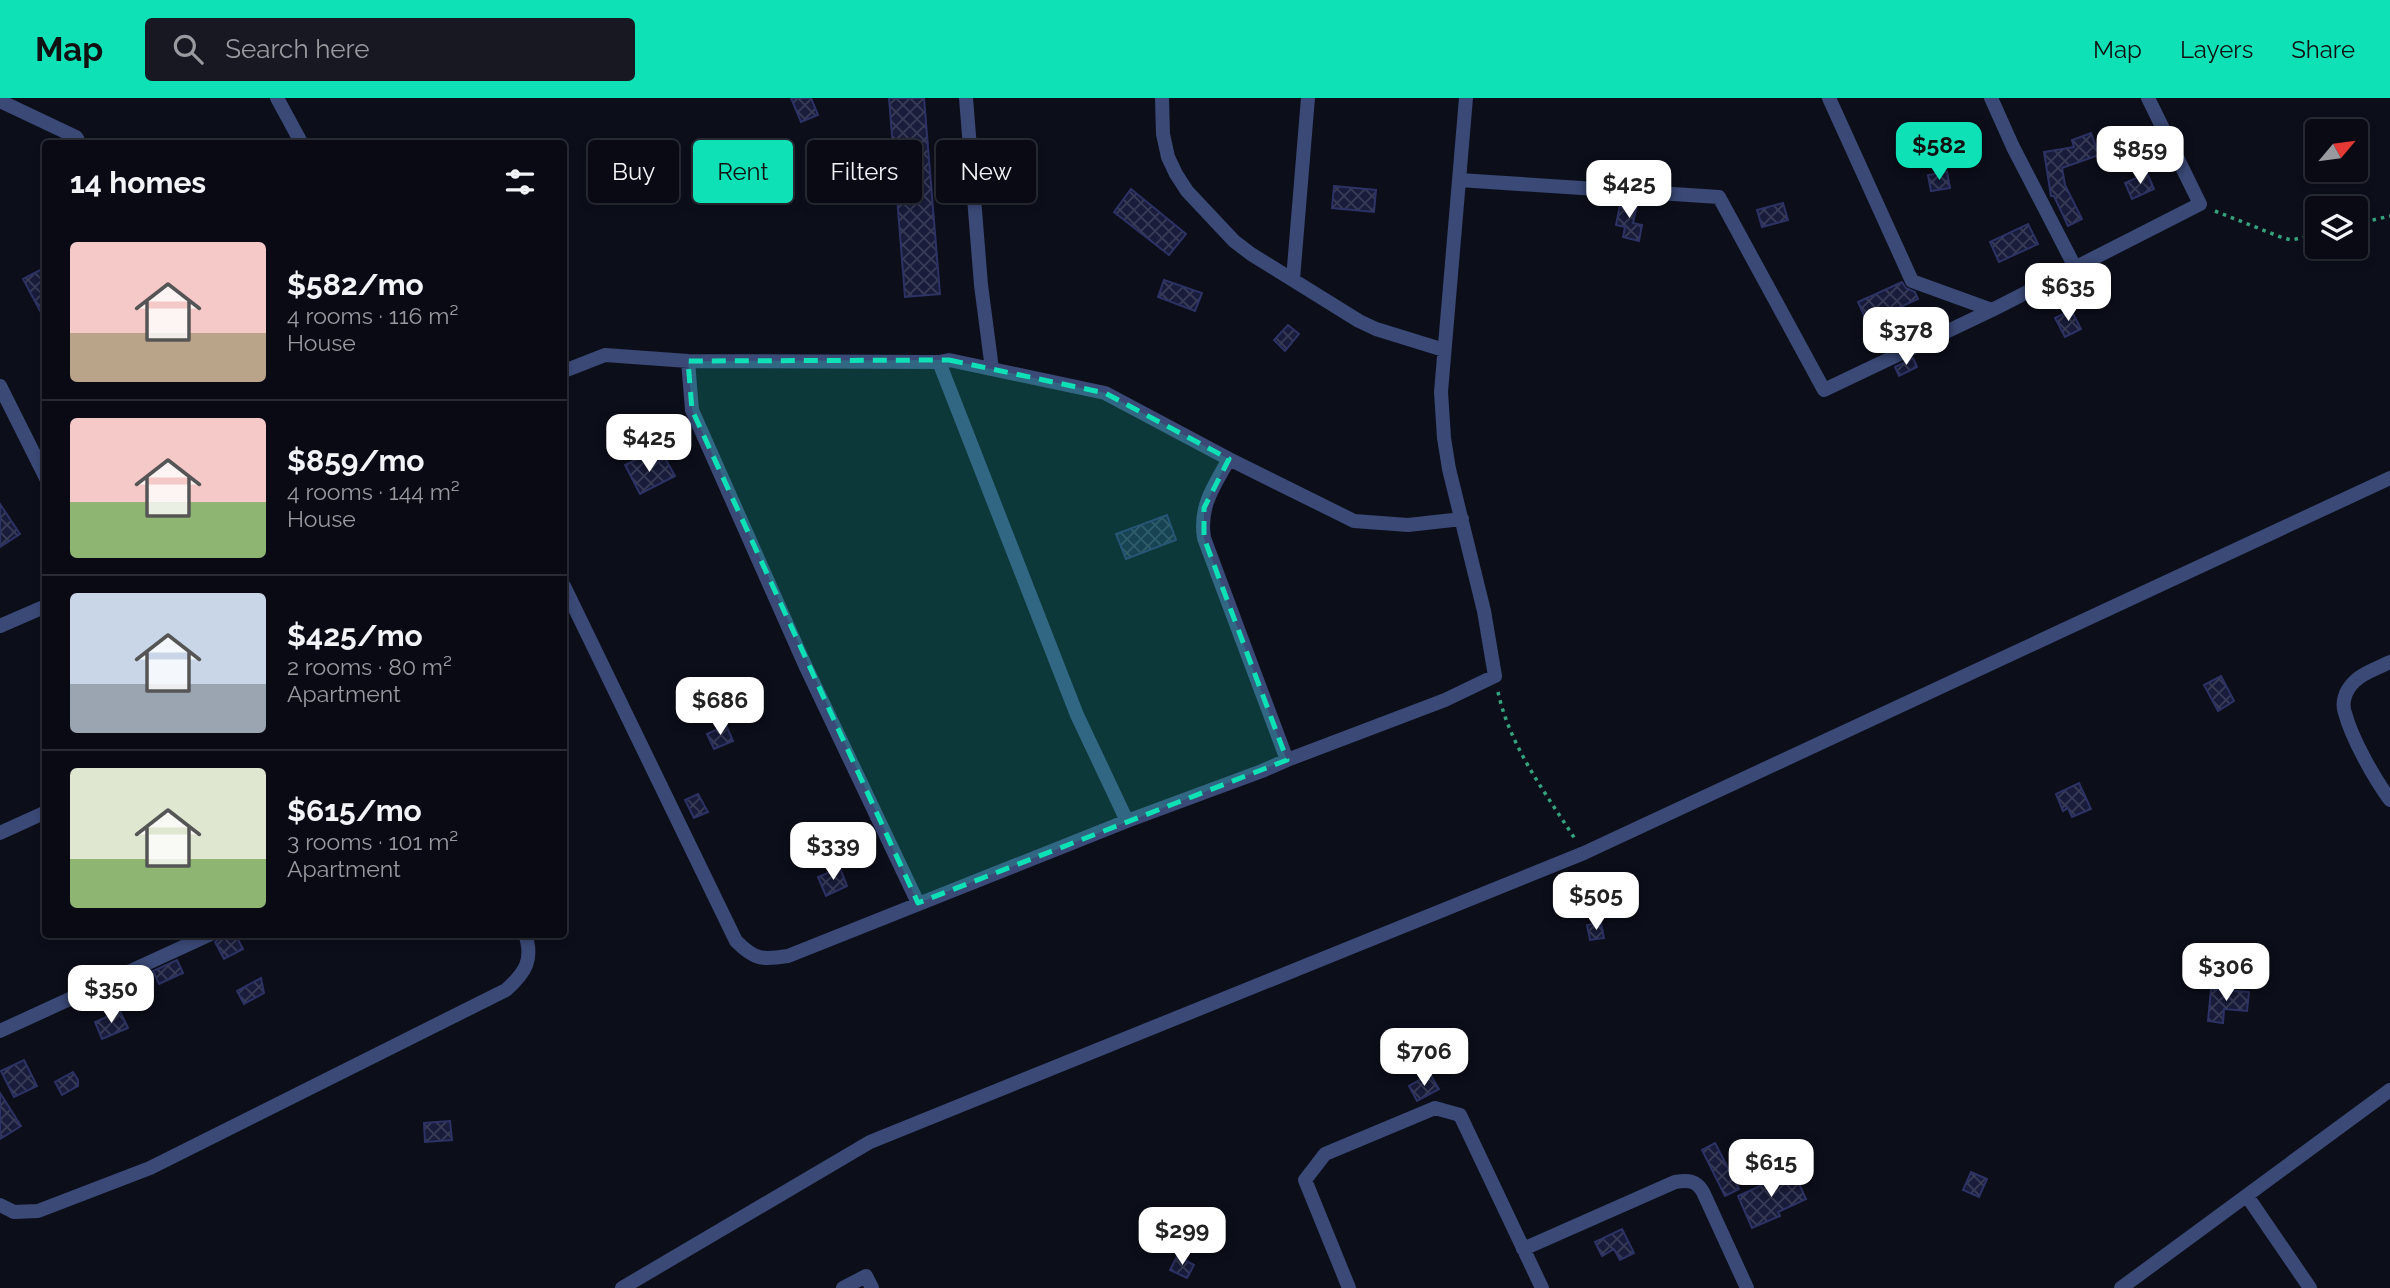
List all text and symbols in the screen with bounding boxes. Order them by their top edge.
search box [145,18,635,81]
text: Map [35,30,103,69]
icon: search [169,30,207,68]
text: Search here [225,34,370,64]
text: Map [2093,35,2142,64]
text: Layers [2180,35,2253,64]
text: Share [2291,35,2355,64]
north arrow [2305,119,2368,182]
map controls [2305,119,2368,259]
pin: $582 [1898,122,1980,182]
pin: $859 [2099,126,2181,186]
text: $582 [1912,131,1966,158]
text: $859 [2113,135,2167,162]
chip: Buy [588,140,679,203]
chip: Rent [693,140,793,203]
chip: Filters [807,140,922,203]
chip: New [936,140,1036,203]
pin: $425 [1588,160,1670,220]
icon: filters [501,163,539,201]
text: 14 homes [70,165,206,200]
text: $425 [1602,169,1656,196]
button: layers [2305,196,2368,259]
pin: $635 [2027,264,2109,323]
text: $582/mo [287,267,424,302]
icon: home [126,270,210,354]
text: $635 [2041,272,2095,299]
text: 4 rooms · 116 m² [287,302,458,329]
pin: $378 [1865,308,1947,367]
text: $378 [1879,316,1933,343]
text: House [287,329,356,356]
pin: $425 [608,414,690,474]
text: $425 [622,423,676,450]
text: $859/mo [287,443,425,478]
icon: home [126,446,210,530]
text: 4 rooms · 144 m² [287,478,460,505]
text: House [287,505,356,532]
text: $425/mo [287,618,423,653]
icon: home [126,621,210,705]
text: 2 rooms · 80 m² [287,653,452,680]
pin: $686 [679,678,761,737]
text: Apartment [287,680,401,707]
text: $686 [692,686,748,713]
text: $615/mo [287,793,422,828]
icon: home [126,796,210,880]
pin: $339 [792,822,874,882]
text: 3 rooms · 101 m² [287,828,458,855]
text: $339 [806,831,860,858]
text: Apartment [287,855,401,882]
pin: $505 [1555,872,1637,932]
text: $505 [1569,881,1623,908]
pin: $306 [2185,944,2267,1003]
text: $306 [2198,952,2254,979]
pin: $350 [70,965,152,1025]
text: $350 [84,974,138,1001]
pin: $706 [1383,1028,1465,1088]
text: $706 [1396,1037,1452,1064]
pin: $615 [1730,1140,1812,1199]
text: $615 [1745,1148,1797,1175]
pin: $299 [1141,1208,1223,1267]
text: $299 [1155,1216,1209,1243]

